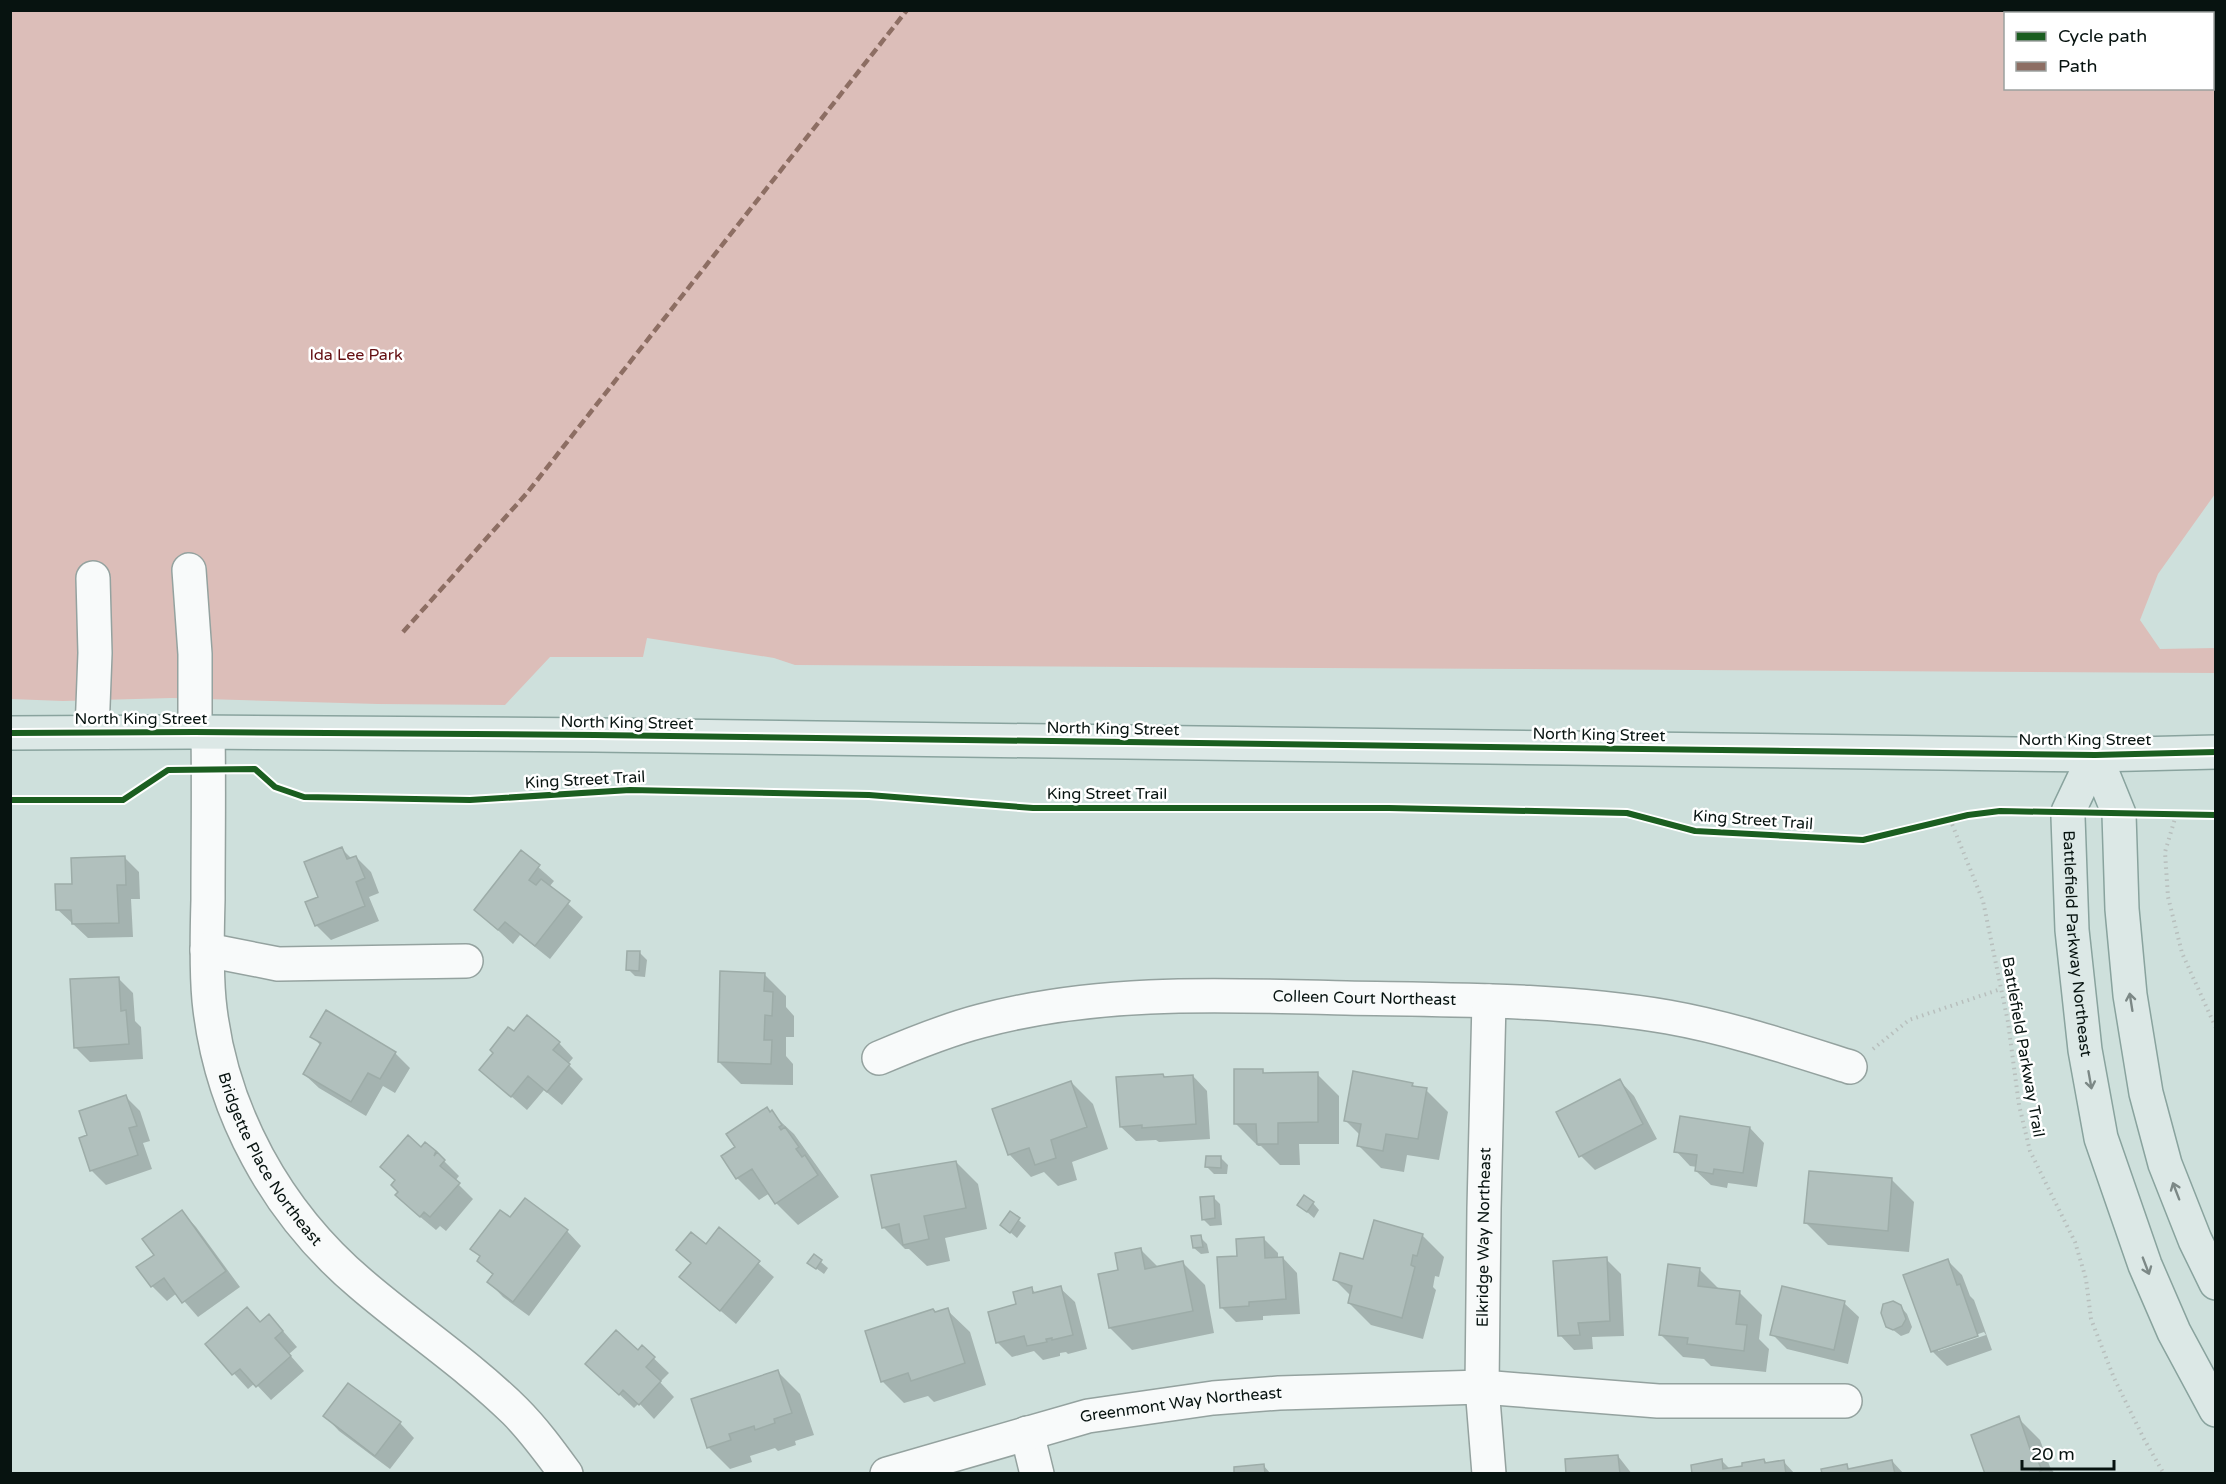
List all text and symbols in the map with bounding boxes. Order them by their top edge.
legend [2004,12,2214,90]
text: Cycle path [2058,25,2147,47]
text: Path [2058,55,2097,77]
park label: Ida Lee Park [309,345,403,365]
street label: North King Street [75,709,207,729]
street label: North King Street [560,712,694,734]
street label: North King Street [1046,718,1180,740]
street label: North King Street [1532,724,1666,746]
street label: North King Street [2019,730,2151,750]
street label: King Street Trail [524,767,646,793]
street label: King Street Trail [1047,784,1167,804]
street label: King Street Trail [1692,806,1814,834]
street label: Battlefield Parkway Northeast [2058,830,2096,1059]
street label: Battlefield Parkway Trail [1997,955,2049,1139]
street label: Colleen Court Northeast [1272,986,1456,1010]
one-way arrow [2125,993,2136,1012]
one-way arrow [2085,1069,2096,1089]
street label: Bridgette Place Northeast [213,1070,326,1250]
street label: Elkridge Way Northeast [1473,1147,1495,1327]
one-way arrow [2169,1182,2180,1201]
one-way arrow [2141,1256,2152,1275]
street label: Greenmont Way Northeast [1078,1383,1282,1428]
scale bar [2022,1433,2114,1471]
text: 20 m [2031,1443,2075,1465]

